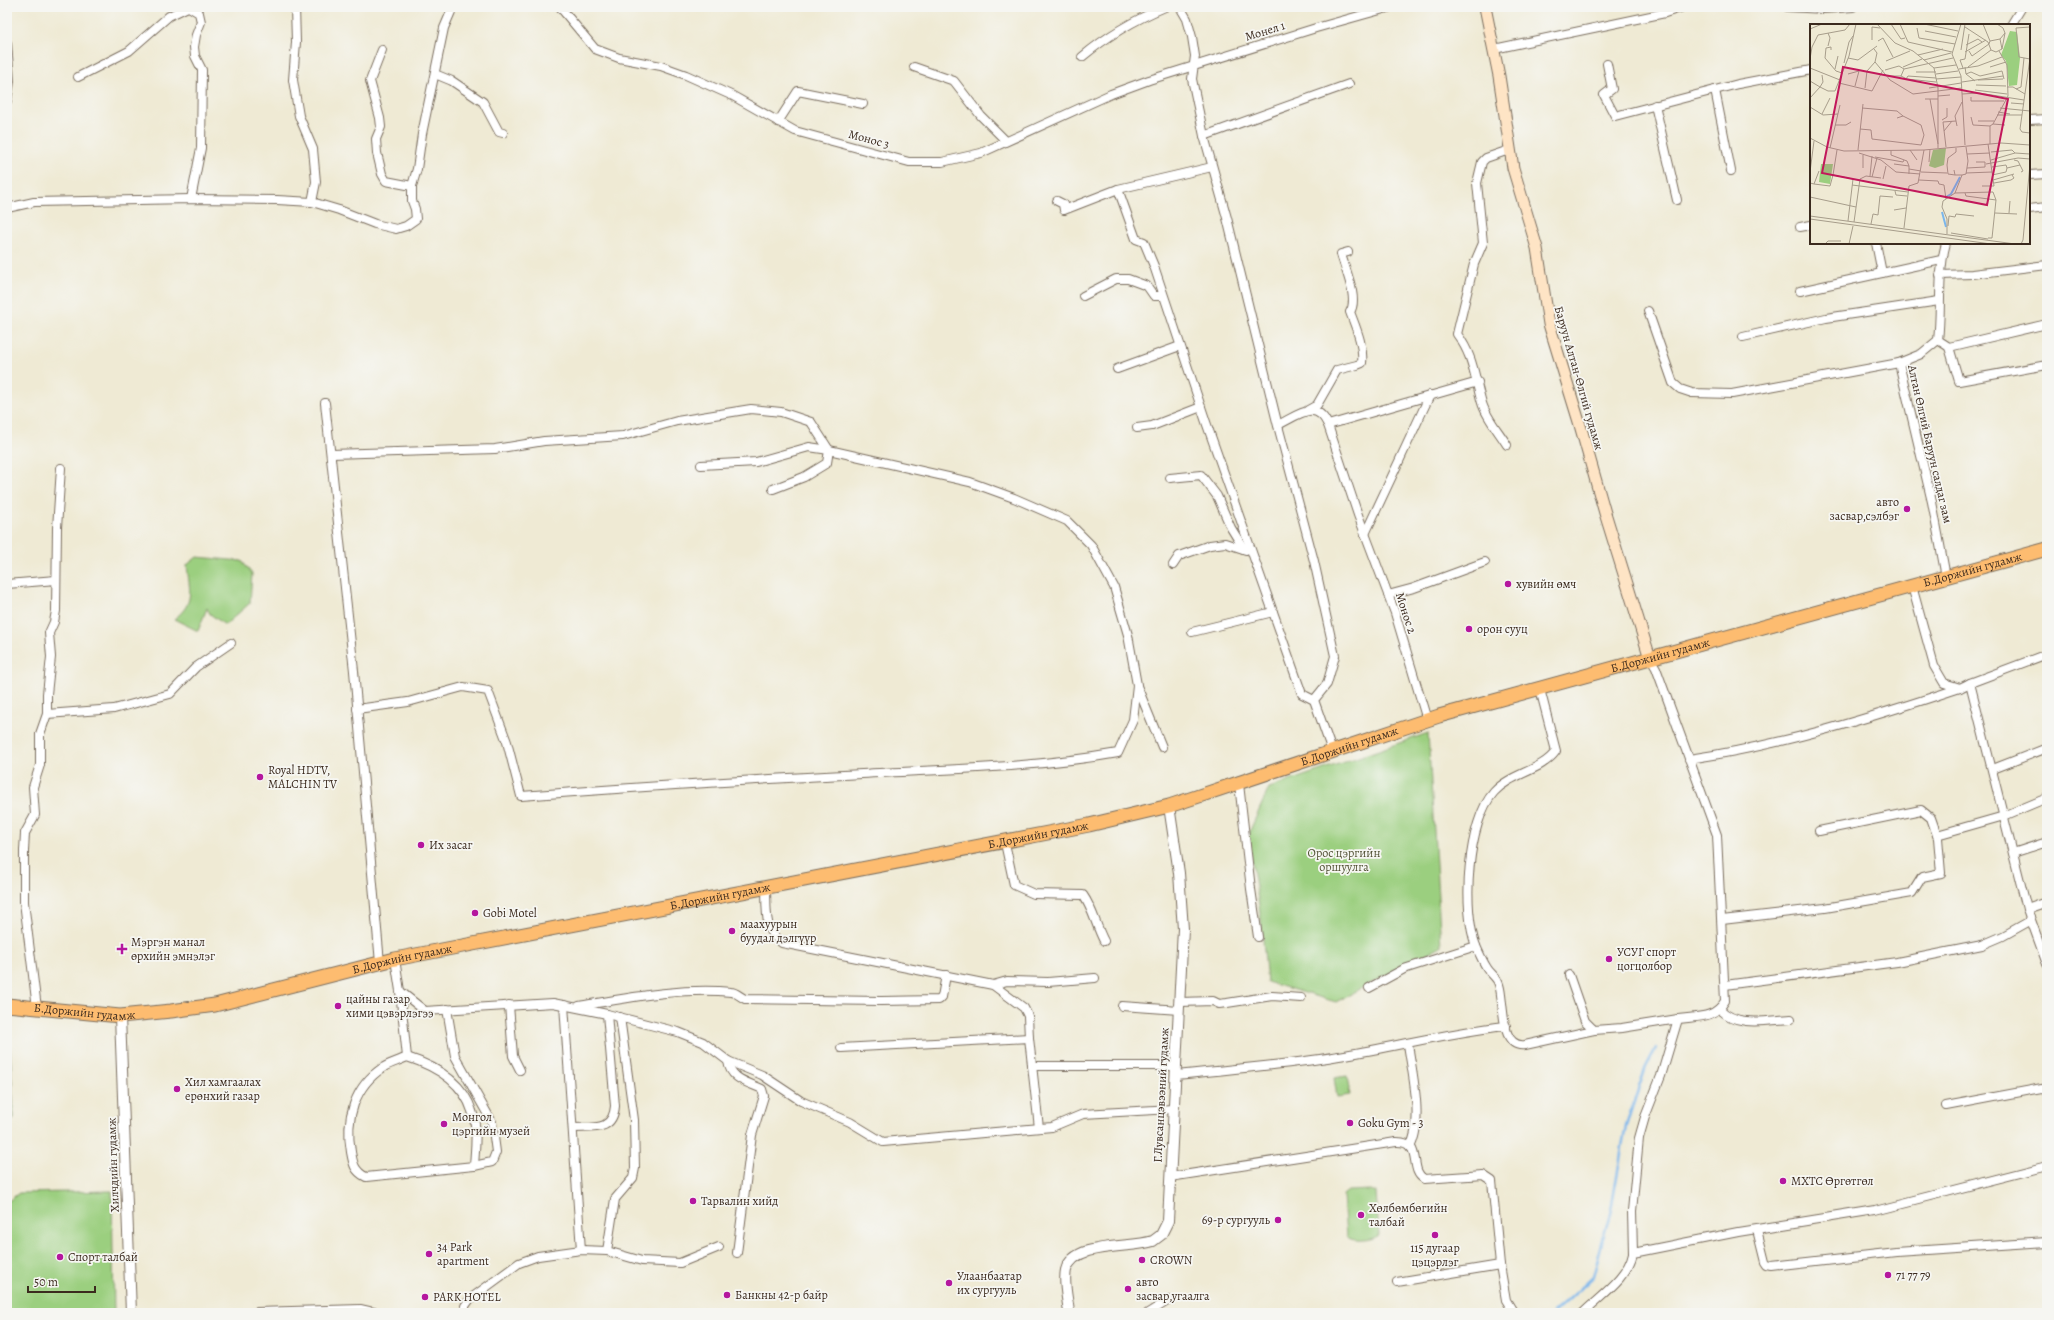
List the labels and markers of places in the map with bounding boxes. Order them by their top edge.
place label: авто засвар,сэлбэг [1830,494,1899,524]
marker: авто засвар,сэлбэг [1902,504,1912,514]
place label: хувийн өмч [1516,576,1577,592]
marker: хувийн өмч [1503,579,1513,589]
place label: орон сууц [1477,621,1528,637]
marker: орон сууц [1464,624,1474,634]
place label: Royal HDTV, MALCHIN TV [268,762,338,792]
marker: Royal HDTV, MALCHIN TV [255,772,265,782]
place label: Их засаг [429,837,473,853]
marker: Их засаг [416,840,426,850]
place label: Gobi Motel [483,905,537,921]
marker: Gobi Motel [470,908,480,918]
place label: маахуурын буудал дэлгүүр [740,916,816,946]
marker: маахуурын буудал дэлгүүр [727,926,737,936]
place label: Мэргэн манал өрхийн эмнэлэг [131,934,215,964]
marker: Мэргэн манал өрхийн эмнэлэг [116,943,128,955]
place label: УСУГ спорт цогцолбор [1617,944,1677,974]
marker: УСУГ спорт цогцолбор [1604,954,1614,964]
place label: цайны газар хими цэвэрлэгээ [346,991,434,1021]
marker: цайны газар хими цэвэрлэгээ [333,1001,343,1011]
place label: Хил хамгаалах ерөнхий газар [185,1074,261,1104]
marker: Хил хамгаалах ерөнхий газар [172,1084,182,1094]
place label: Монгол цэргийн музей [452,1109,530,1139]
place label: Goku Gym - 3 [1358,1115,1424,1131]
marker: Goku Gym - 3 [1345,1118,1355,1128]
marker: Монгол цэргийн музей [439,1119,449,1129]
place label: МХТС Өргөтгөл [1791,1173,1874,1189]
marker: МХТС Өргөтгөл [1778,1176,1788,1186]
place label: Тарвалин хийд [701,1193,778,1209]
marker: Тарвалин хийд [688,1196,698,1206]
place label: Хөлбөмбөгийн талбай [1369,1200,1448,1230]
marker: Хөлбөмбөгийн талбай [1356,1210,1366,1220]
place label: 69-р сургууль [1202,1212,1271,1228]
marker: 69-р сургууль [1273,1215,1283,1225]
marker: 115 дугаар цэцэрлэг [1430,1230,1440,1240]
place label: 34 Park apartment [437,1239,489,1269]
place label: 115 дугаар цэцэрлэг [1410,1240,1460,1270]
place label: Спорт талбай [68,1249,138,1265]
marker: 34 Park apartment [424,1249,434,1259]
marker: Спорт талбай [55,1252,65,1262]
place label: CROWN [1150,1252,1193,1268]
marker: CROWN [1137,1255,1147,1265]
place label: 71 77 79 [1896,1267,1930,1283]
place label: Улаанбаатар их сургууль [957,1268,1022,1298]
marker: 71 77 79 [1883,1270,1893,1280]
place label: авто засвар,угаалга [1136,1274,1210,1304]
marker: Улаанбаатар их сургууль [944,1278,954,1288]
marker: авто засвар,угаалга [1123,1284,1133,1294]
place label: Банкны 42-р байр [735,1287,828,1303]
place label: PARK HOTEL [433,1289,501,1305]
marker: Банкны 42-р байр [722,1290,732,1300]
marker: PARK HOTEL [420,1292,430,1302]

